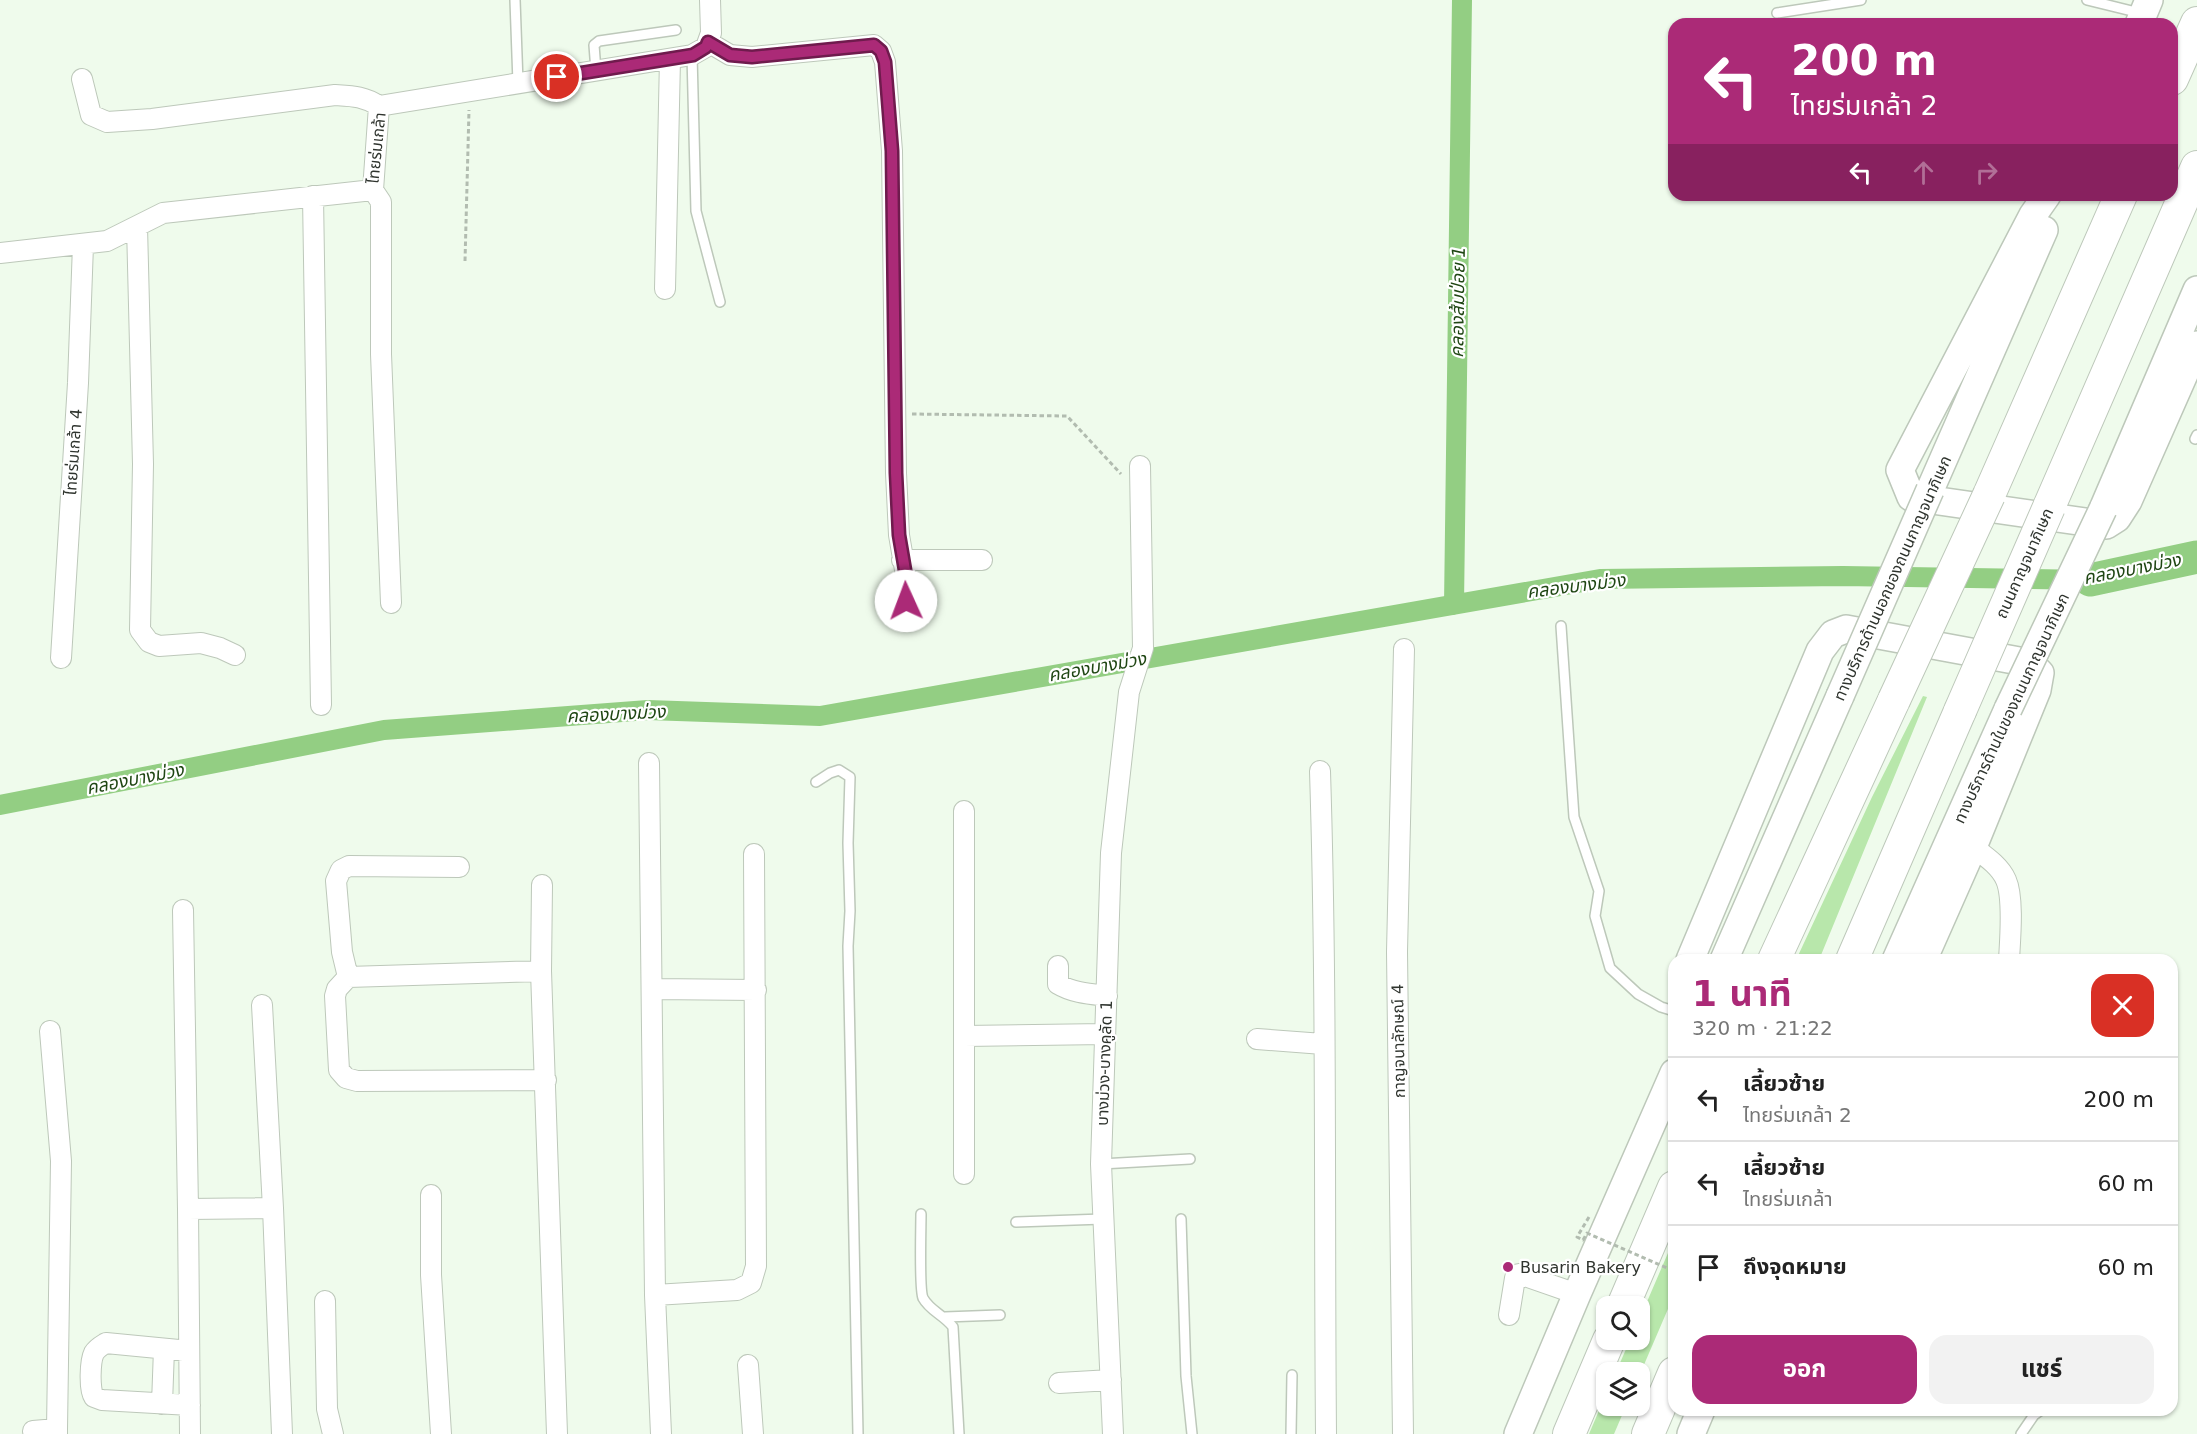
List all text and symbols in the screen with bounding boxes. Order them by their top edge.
text: 200 m [1791,36,1937,85]
icon: left [1692,42,1770,120]
pin [531,51,582,102]
icon: arrive [540,60,573,93]
text: ไทยร่มเกล้า 2 [1791,90,1938,121]
street label: ไทยร่มเกล้า [363,111,390,186]
icon: left [1844,156,1877,189]
icon: ahead [1907,156,1940,189]
icon: right [1970,156,2003,189]
water label: คลองส้มป่อย 1 [1446,246,1469,358]
street label: ไทยร่มเกล้า 4 [61,408,86,497]
street label: ทางบริการด้านนอกของถนนกาญจนาภิเษก [1830,453,1955,704]
street label: ถนนกาญจนาภิเษก [1992,505,2057,621]
water label: คลองบางม่วง [2081,549,2184,588]
position arrow [874,569,938,633]
water label: คลองบางม่วง [1526,569,1628,602]
street label: ทางบริการด้านในของถนนกาญจนาภิเษก [1950,590,2073,826]
water label: คลองบางม่วง [1046,647,1149,685]
water label: คลองบางม่วง [566,700,667,727]
water label: คลองบางม่วง [84,759,187,798]
text: 1 นาที [1692,973,1792,1014]
button: close [2091,974,2154,1037]
street label: กาญจนาลักษณ์ 4 [1388,984,1409,1098]
street label: บางม่วง-บางคูลัด 1 [1093,1000,1116,1126]
text: 320 m · 21:22 [1692,1016,1833,1040]
text: เลี้ยวซ้าย [1743,1071,1825,1096]
icon: left [1692,1083,1725,1116]
text: 200 m [2084,1087,2154,1112]
text: ไทยร่มเกล้า 2 [1743,1103,1852,1127]
text: เลี้ยวซ้าย [1743,1155,1825,1180]
icon: left [1692,1167,1725,1200]
text: 60 m [2098,1171,2154,1196]
text: ไทยร่มเกล้า [1743,1187,1833,1211]
icon: arrive [1692,1251,1725,1284]
text: ถึงจุดหมาย [1743,1254,1847,1279]
text: 60 m [2098,1255,2154,1280]
place label: Busarin Bakery [1520,1258,1641,1277]
marker: Busarin Bakery [1501,1260,1515,1274]
map controls [1596,1296,1650,1416]
button: search [1596,1296,1650,1350]
button: ออก [1692,1335,1917,1404]
button: แชร์ [1929,1335,2154,1404]
button: layers [1596,1362,1650,1416]

